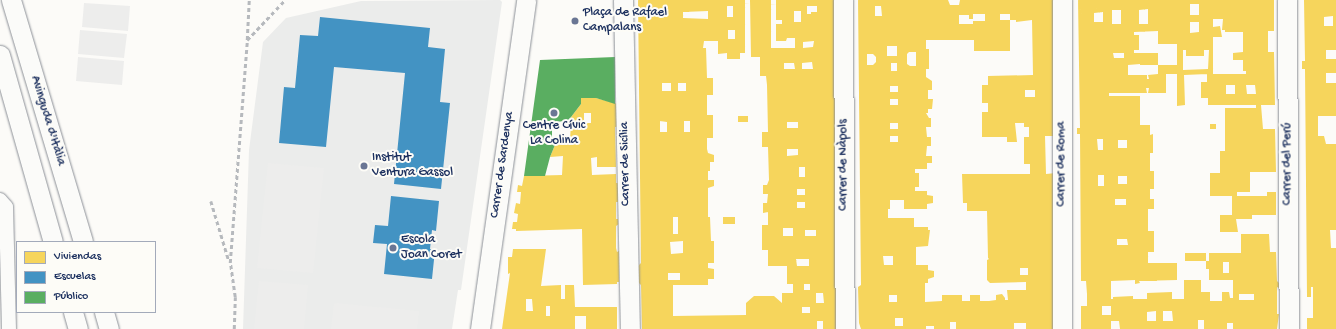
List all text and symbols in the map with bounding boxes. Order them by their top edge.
place label: Plaça de Rafael Campalans [583,6,667,37]
marker: Plaça de Rafael Campalans [570,16,580,26]
street label: Avinguda d'Itàlia [26,74,68,168]
marker: Centre Cívic La Colina [549,108,559,118]
street label: Carrer de Sardenya [488,111,518,219]
place label: Centre Cívic La Colina [523,119,585,150]
street label: Carrer de Nàpols [836,119,852,211]
street label: Carrer de Roma [1054,121,1070,207]
street label: Carrer de Sicília [617,122,635,206]
street label: Carrer del Perú [1280,123,1296,205]
place label: Institut Ventura Gassol [372,151,453,182]
marker: Institut Ventura Gassol [359,161,369,171]
place label: Escola Joan Coret [401,233,462,264]
legend [16,241,156,313]
marker: Escola Joan Coret [388,243,398,253]
text: Viviendas [54,250,101,264]
text: Escuelas [54,270,96,284]
text: Público [54,290,88,304]

